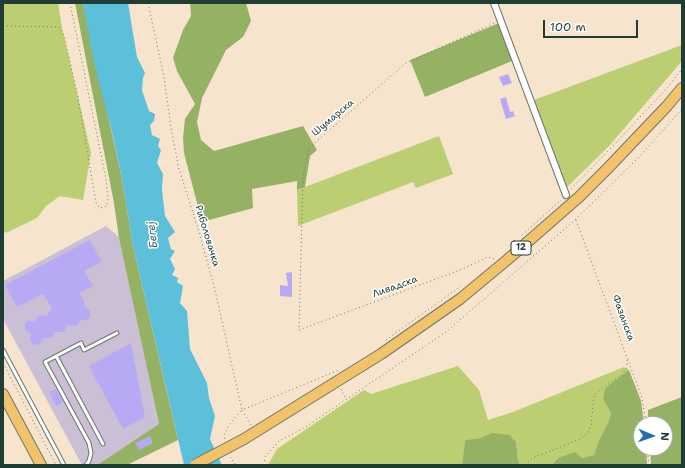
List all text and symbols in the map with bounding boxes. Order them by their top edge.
scale bar [545,12,640,38]
text: 100 m [550,19,586,35]
street label: Шумарска [310,97,356,139]
street label: Риболовачка [192,204,222,268]
water label: Бегеј [145,221,161,249]
road number: 12 [511,241,531,255]
street label: Ливадска [371,273,419,301]
street label: Фазанска [609,293,637,343]
north arrow [633,416,673,456]
text: N [657,432,672,441]

